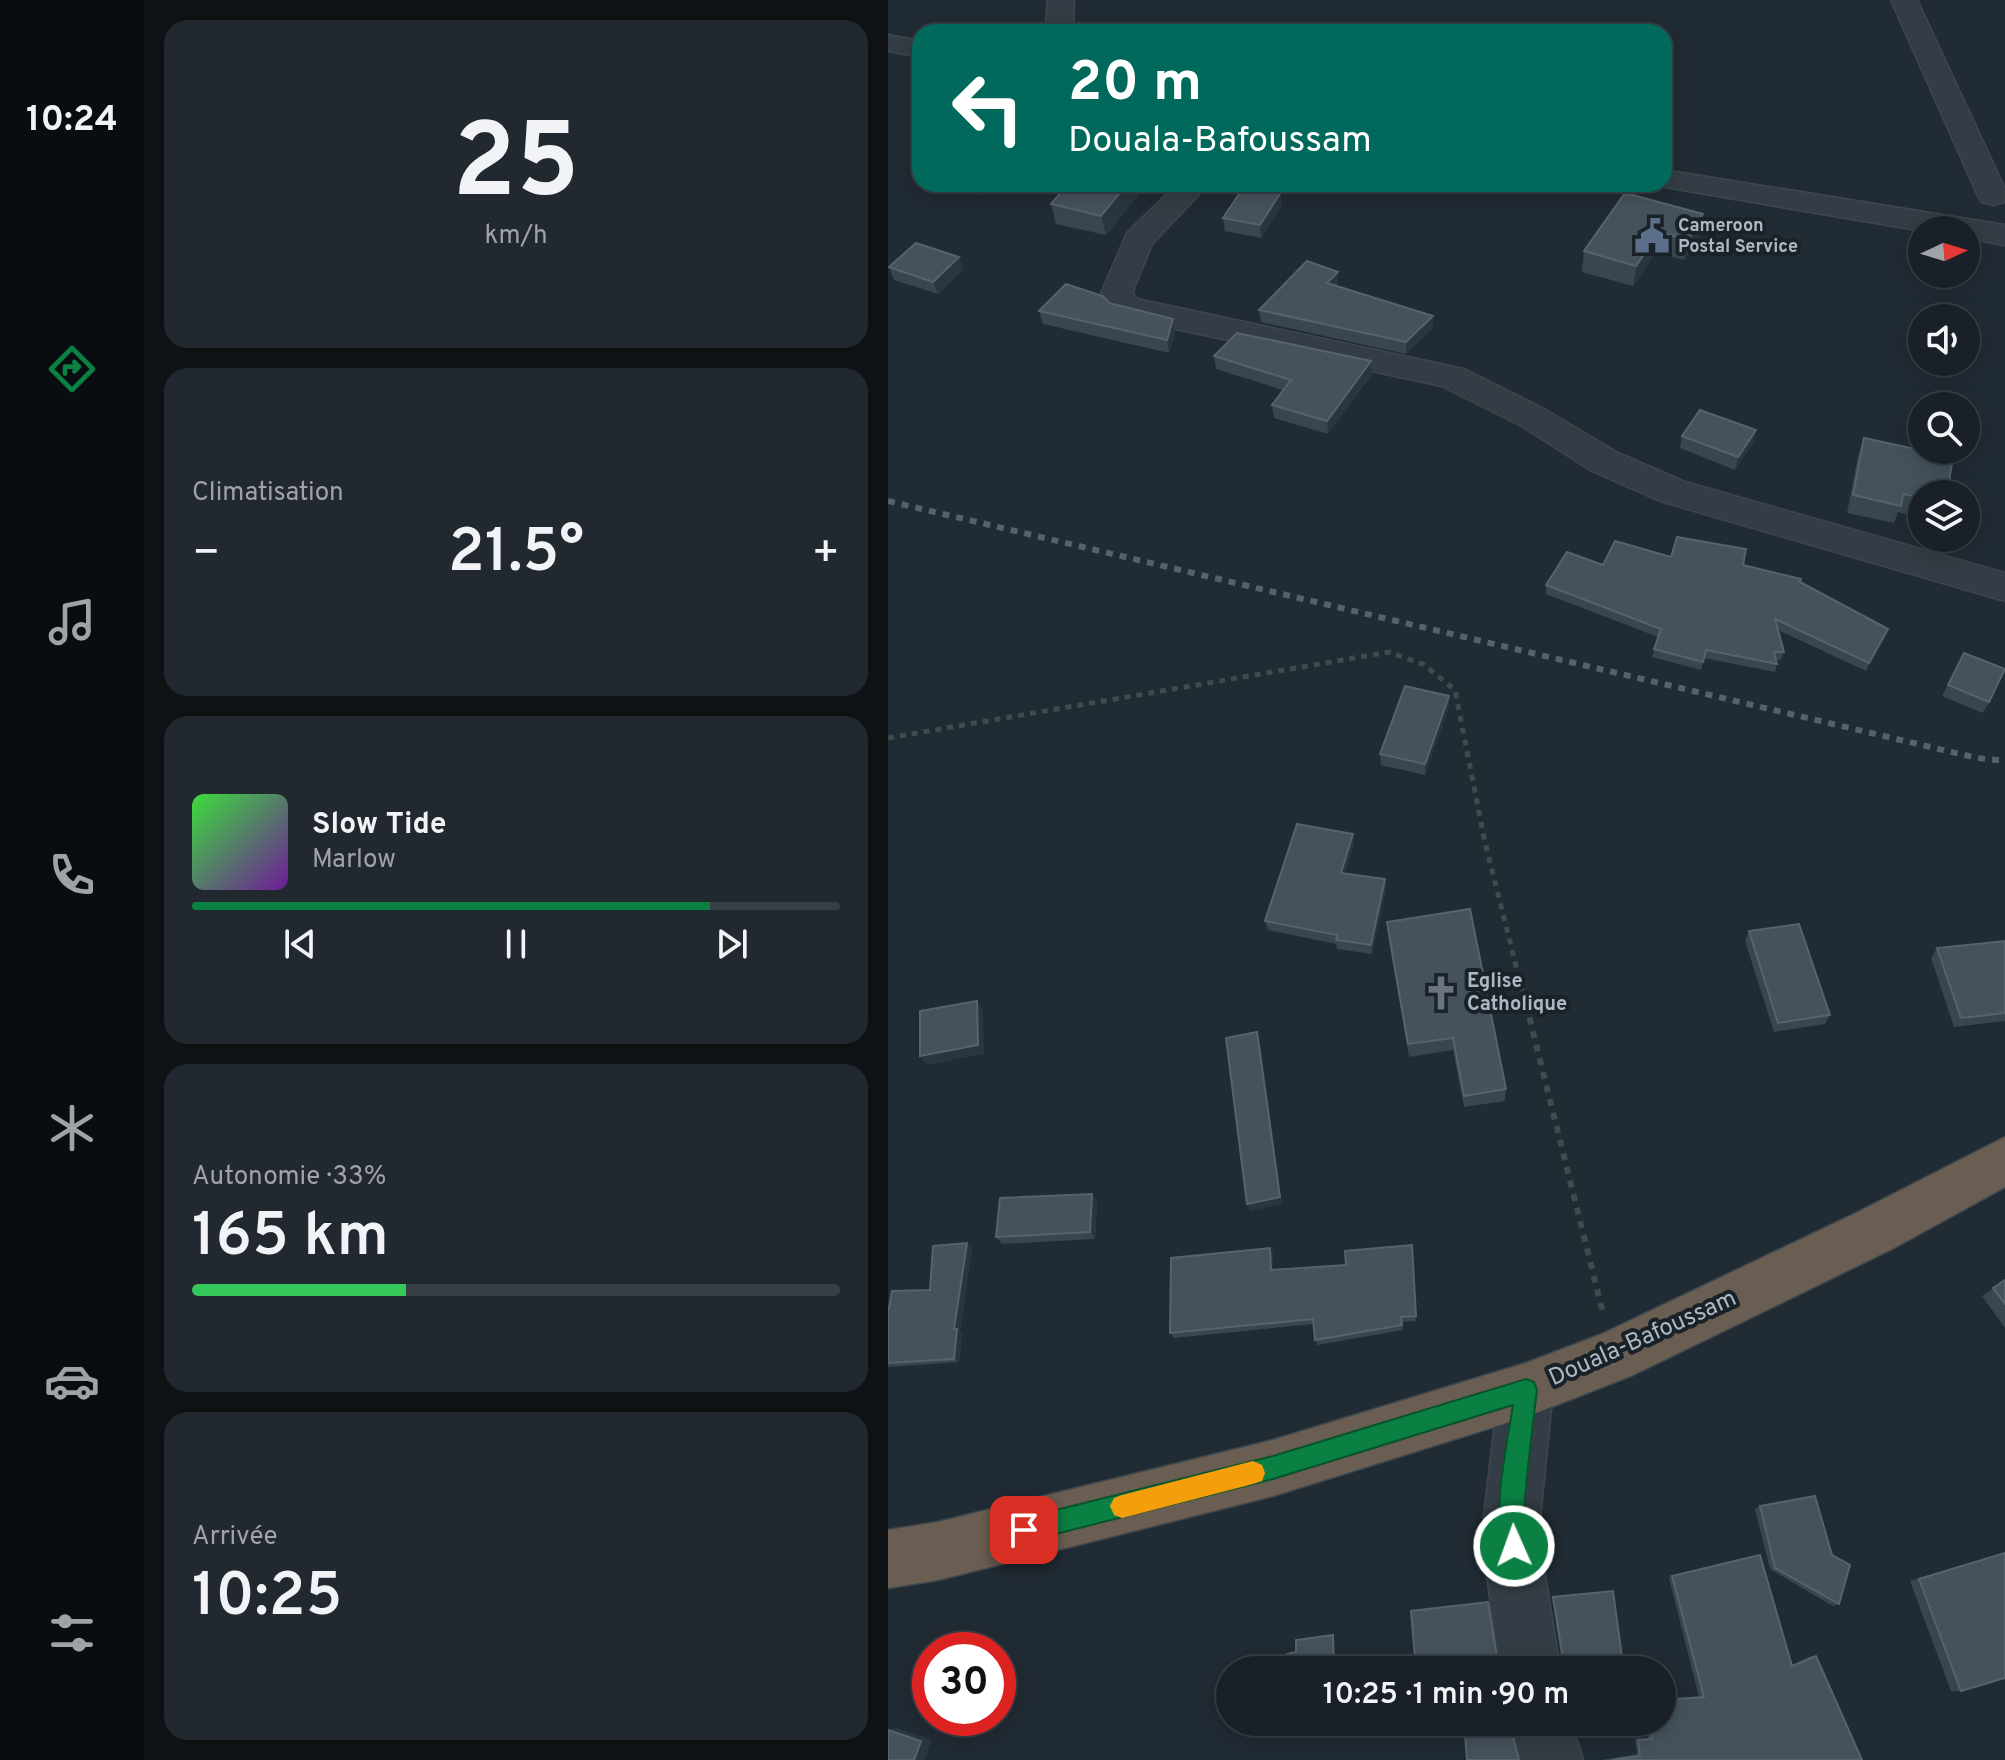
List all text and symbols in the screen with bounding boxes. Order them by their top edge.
text: 20 m [1068,50,1202,120]
icon: left [936,56,1040,160]
text: 10:24 [26,98,118,144]
text: 25 [452,102,580,234]
text: Douala-Bafoussam [1068,119,1372,165]
place label: Cameroon Postal Service [1678,215,1798,259]
north arrow [1908,216,1980,288]
map controls [1908,216,1980,552]
public building icon: Cameroon Postal Service [1633,217,1671,255]
text: km/h [484,220,548,253]
button: sound [1908,304,1980,376]
icon: directions [44,341,100,397]
button: search [1908,392,1980,464]
text: Climatisation [192,477,344,510]
button: layers [1908,480,1980,552]
text: 21.5° [448,517,584,593]
text: − [192,527,220,583]
text: + [812,527,840,583]
icon: music [44,594,100,650]
text: Slow Tide [312,807,446,844]
text: Marlow [312,844,396,877]
icon: phone [44,847,100,903]
icon: previous [278,922,322,966]
icon: pause [494,922,538,966]
icon: next [710,922,754,966]
place label: Eglise Catholique [1467,969,1567,1018]
church icon: Eglise Catholique [1422,974,1460,1012]
icon: climate [44,1100,100,1156]
text: Autonomie · 33% [192,1161,386,1194]
text: 165 km [192,1201,389,1277]
street label: Douala-Bafoussam [1544,1284,1742,1394]
icon: car [44,1353,100,1409]
pin [990,1496,1058,1564]
position arrow [1472,1504,1556,1588]
icon: arrive [1002,1508,1046,1552]
text: Arrivée [192,1521,277,1554]
text: 10:25 [192,1561,342,1637]
icon: filters [44,1605,100,1661]
speed limit sign: 30 [912,1632,1016,1736]
text: 10:25 · 1 min · 90 m [1323,1677,1569,1714]

